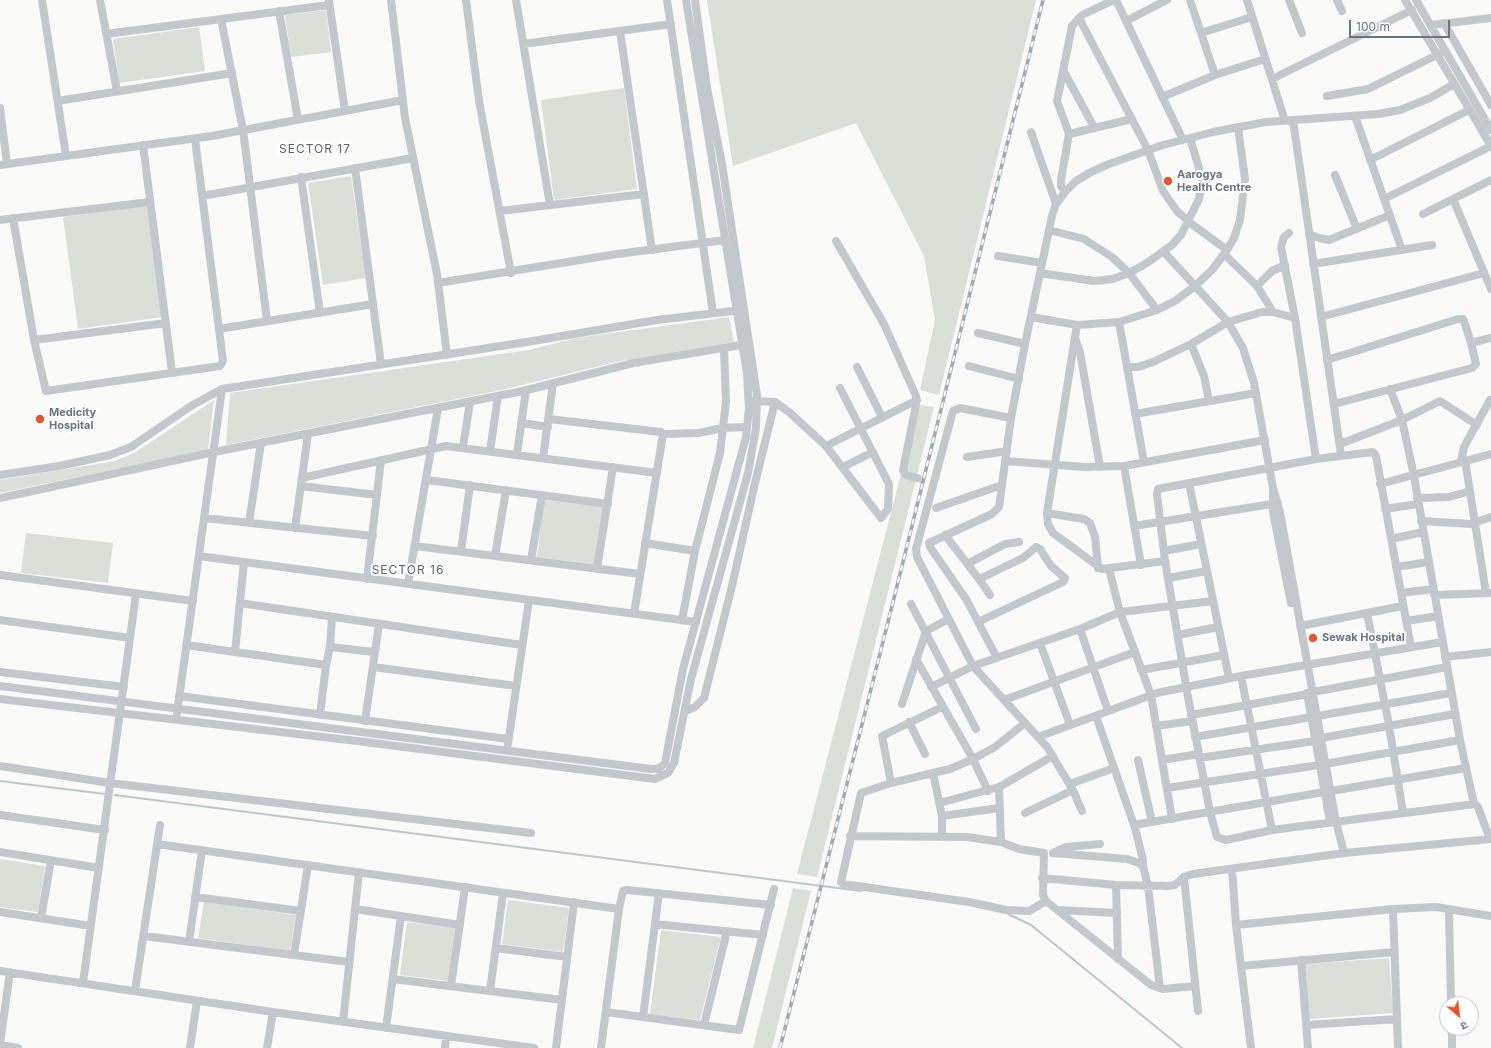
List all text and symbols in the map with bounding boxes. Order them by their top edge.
scale bar [1351,12,1452,38]
text: 100 m [1356,19,1390,34]
district label: SECTOR 17 [279,142,351,156]
place label: Aarogya Health Centre [1177,168,1251,194]
marker: Aarogya Health Centre [1162,175,1174,187]
place label: Medicity Hospital [49,406,96,432]
marker: Medicity Hospital [34,413,46,425]
district label: SECTOR 16 [372,563,444,577]
place label: Sewak Hospital [1322,631,1405,645]
marker: Sewak Hospital [1307,632,1319,644]
north arrow [1439,996,1479,1036]
text: उ [1458,1018,1470,1033]

